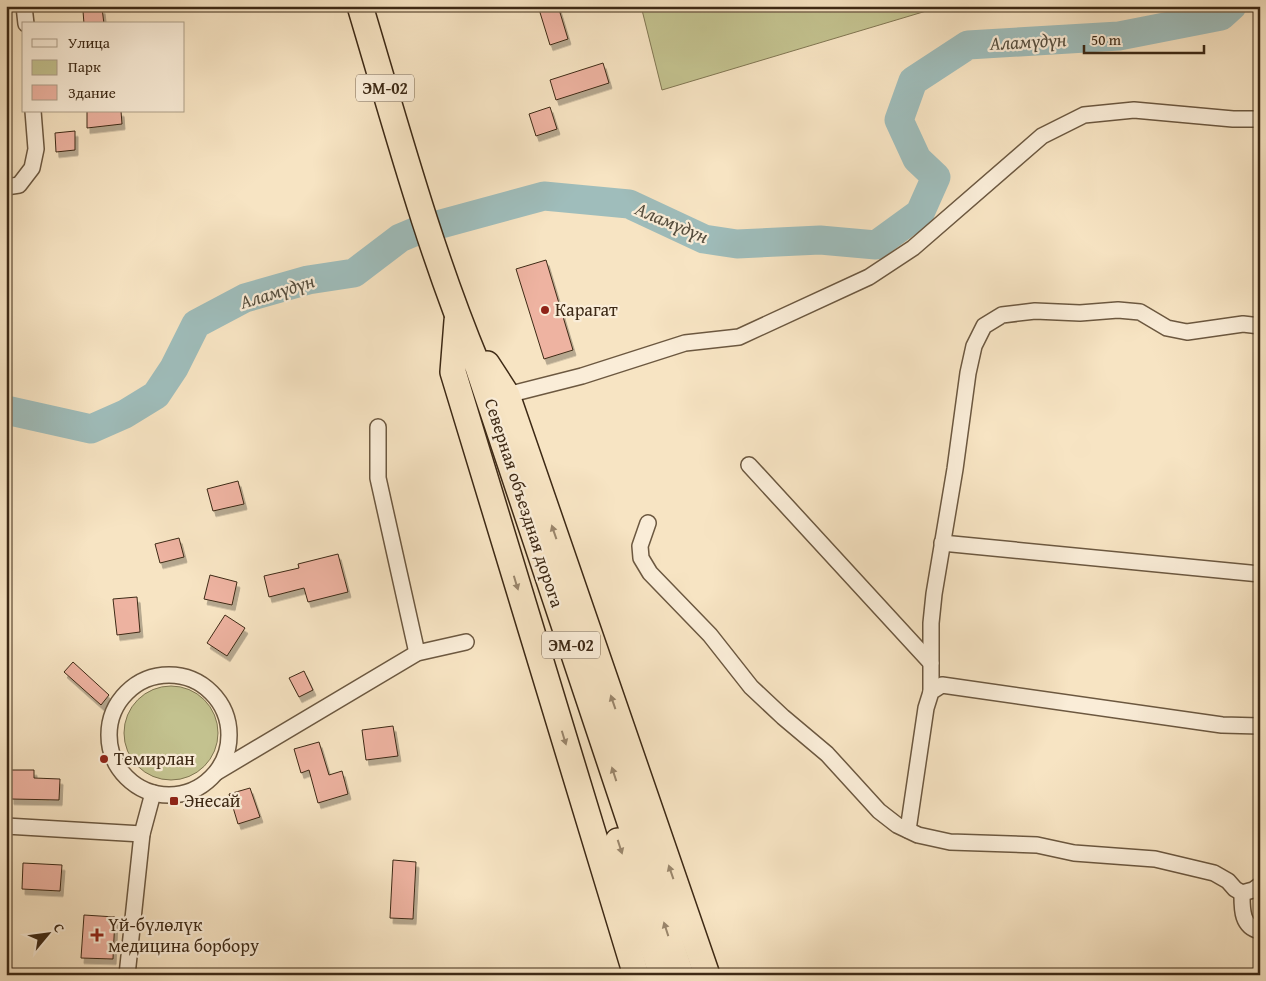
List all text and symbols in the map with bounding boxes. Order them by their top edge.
legend [22,22,185,112]
scale bar [1084,22,1204,54]
water label: Аламүдүн [988,25,1067,57]
text: 50 m [1091,29,1122,50]
text: Улица [68,32,111,53]
text: Парк [68,56,101,77]
road number: ЭМ-02 [356,75,414,102]
text: Здание [68,82,116,103]
water label: Аламүдүн [630,194,713,250]
water label: Аламүдүн [235,266,318,316]
place label: Карагат [555,296,618,323]
marker: Карагат [539,304,551,316]
street label: Северная объездная дорога [478,395,571,611]
one-way arrow [550,524,558,539]
one-way arrow [513,576,521,591]
road number: ЭМ-02 [542,632,600,658]
one-way arrow [608,694,616,709]
one-way arrow [560,731,568,746]
place label: Темирлан [114,745,195,772]
marker: Темирлан [98,753,110,765]
one-way arrow [610,767,618,782]
place label: Энесай [184,787,241,814]
marker: Энесай [168,795,180,807]
one-way arrow [617,840,625,855]
one-way arrow [667,864,675,879]
north arrow [22,908,72,958]
place label: Үй-бүлөлүк медицина борбору [108,911,259,959]
text: С [49,919,70,936]
one-way arrow [662,921,669,936]
marker: Үй-бүлөлүк медицина борбору [90,928,104,942]

